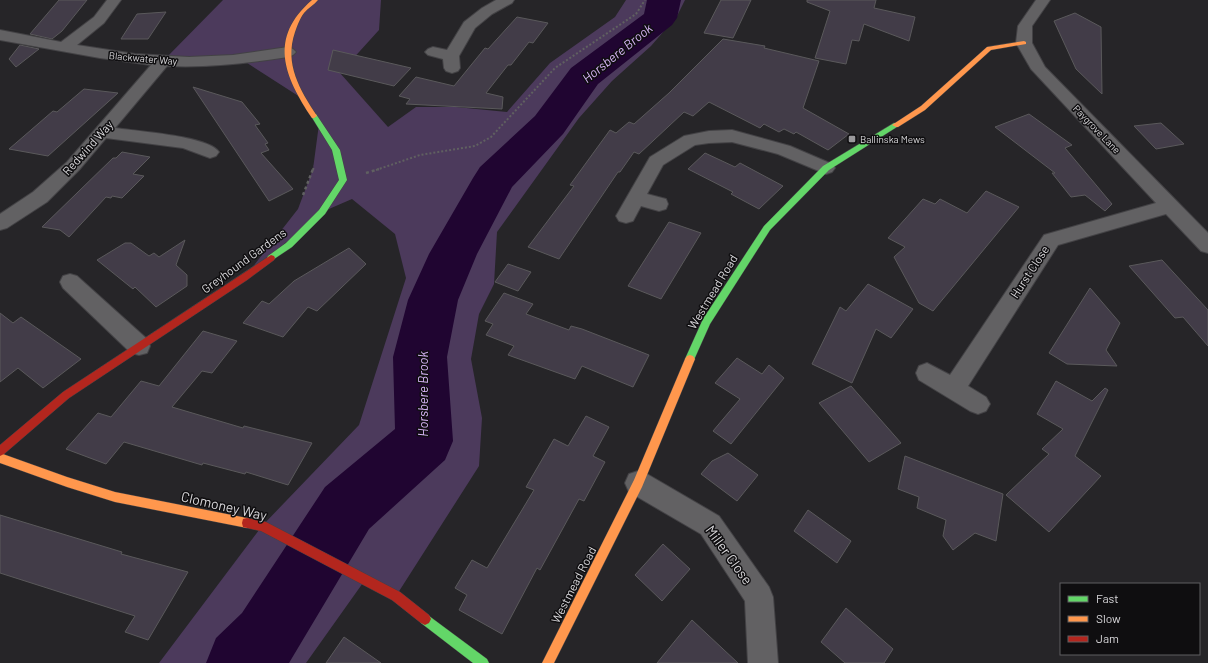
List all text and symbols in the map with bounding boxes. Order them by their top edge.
water label: Horsbere Brook [579,19,656,86]
street label: Blackwater Way [108,49,178,67]
street label: Paygrove Lane [1071,102,1123,156]
street label: Redwind Way [59,117,116,178]
place label: Ballinska Mews [860,133,925,145]
marker: Ballinska Mews [847,134,857,144]
street label: Greyhound Gardens [198,225,289,296]
street label: Hurst Close [1007,243,1051,300]
street label: Westmead Road [684,252,740,331]
water label: Horsbere Brook [415,351,431,437]
street label: Clomoney Way [180,487,269,524]
street label: Miller Close [702,522,757,588]
street label: Westmead Road [548,544,598,625]
legend [1060,583,1200,655]
text: Fast [1096,591,1119,605]
text: Slow [1096,611,1121,625]
text: Jam [1096,631,1119,645]

